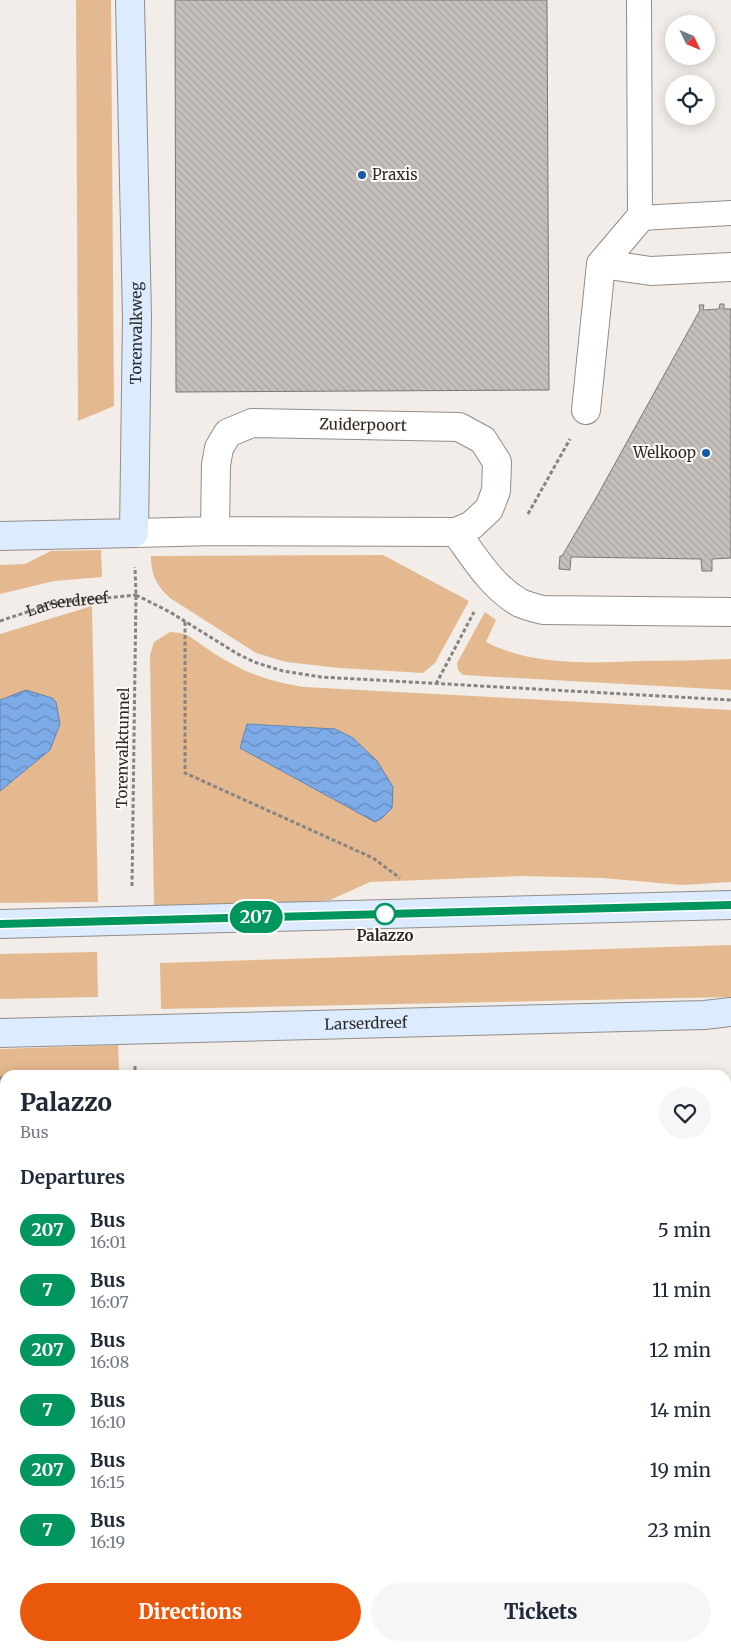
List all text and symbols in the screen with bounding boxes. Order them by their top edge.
north arrow [665,15,715,65]
map controls [665,15,715,125]
button: locate [665,75,715,125]
place label: Praxis [372,165,418,184]
marker: Praxis [356,169,368,181]
street label: Torenvalkweg [126,281,146,385]
street label: Zuiderpoort [319,414,407,435]
place label: Welkoop [632,443,696,462]
marker: Welkoop [700,447,712,459]
street label: Larserdreef [24,588,110,621]
street label: Torenvalktunnel [112,687,133,809]
line badge: 207 [227,901,285,933]
marker: Palazzo [374,903,396,925]
text: 207 [240,905,272,928]
place label: Palazzo [357,926,414,945]
street label: Larserdreef [324,1013,409,1034]
text: Palazzo [20,1087,112,1118]
button: heart [659,1087,711,1139]
text: Bus [20,1122,49,1142]
text: Departures [20,1165,125,1189]
text: Bus [90,1208,125,1232]
text: 207 [31,1218,64,1241]
text: 5 min [658,1218,711,1242]
text: 16:01 [90,1232,126,1252]
text: Bus [90,1268,125,1292]
text: 7 [42,1278,53,1301]
text: 11 min [652,1278,711,1302]
text: 16:07 [90,1292,129,1312]
text: Bus [90,1328,125,1352]
text: 207 [31,1338,64,1361]
text: 12 min [649,1338,711,1362]
text: 16:08 [90,1352,129,1372]
text: Bus [90,1388,125,1412]
text: 7 [42,1398,53,1421]
text: 14 min [650,1398,711,1422]
text: 16:10 [90,1412,126,1432]
text: Bus [90,1448,125,1472]
text: 207 [31,1458,64,1481]
text: 19 min [650,1458,711,1482]
text: 16:15 [90,1472,125,1492]
text: Bus [90,1508,125,1532]
text: 7 [42,1518,53,1541]
text: 23 min [647,1518,711,1542]
text: 16:19 [90,1532,125,1552]
button: Directions [20,1583,361,1641]
button: Tickets [371,1583,711,1641]

